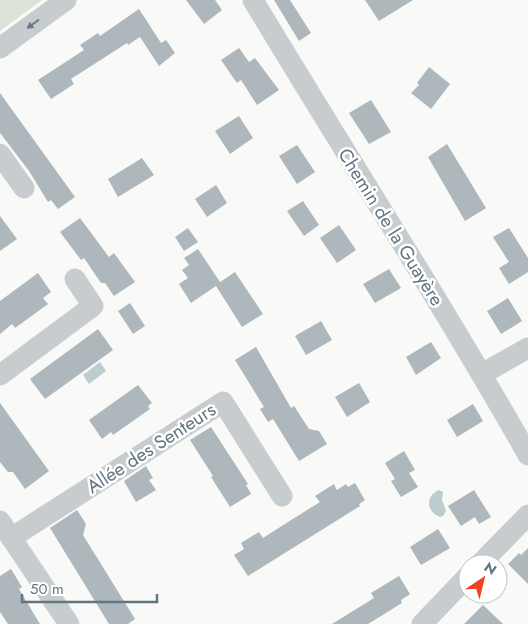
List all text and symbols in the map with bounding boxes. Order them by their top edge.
one-way arrow [26,19,40,29]
street label: Chemin de la Guayère [331,143,451,311]
street label: Allée des Senteurs [81,396,221,500]
north arrow [458,554,508,604]
text: N [480,557,501,580]
scale bar [22,572,158,604]
text: 50 m [30,578,64,600]

